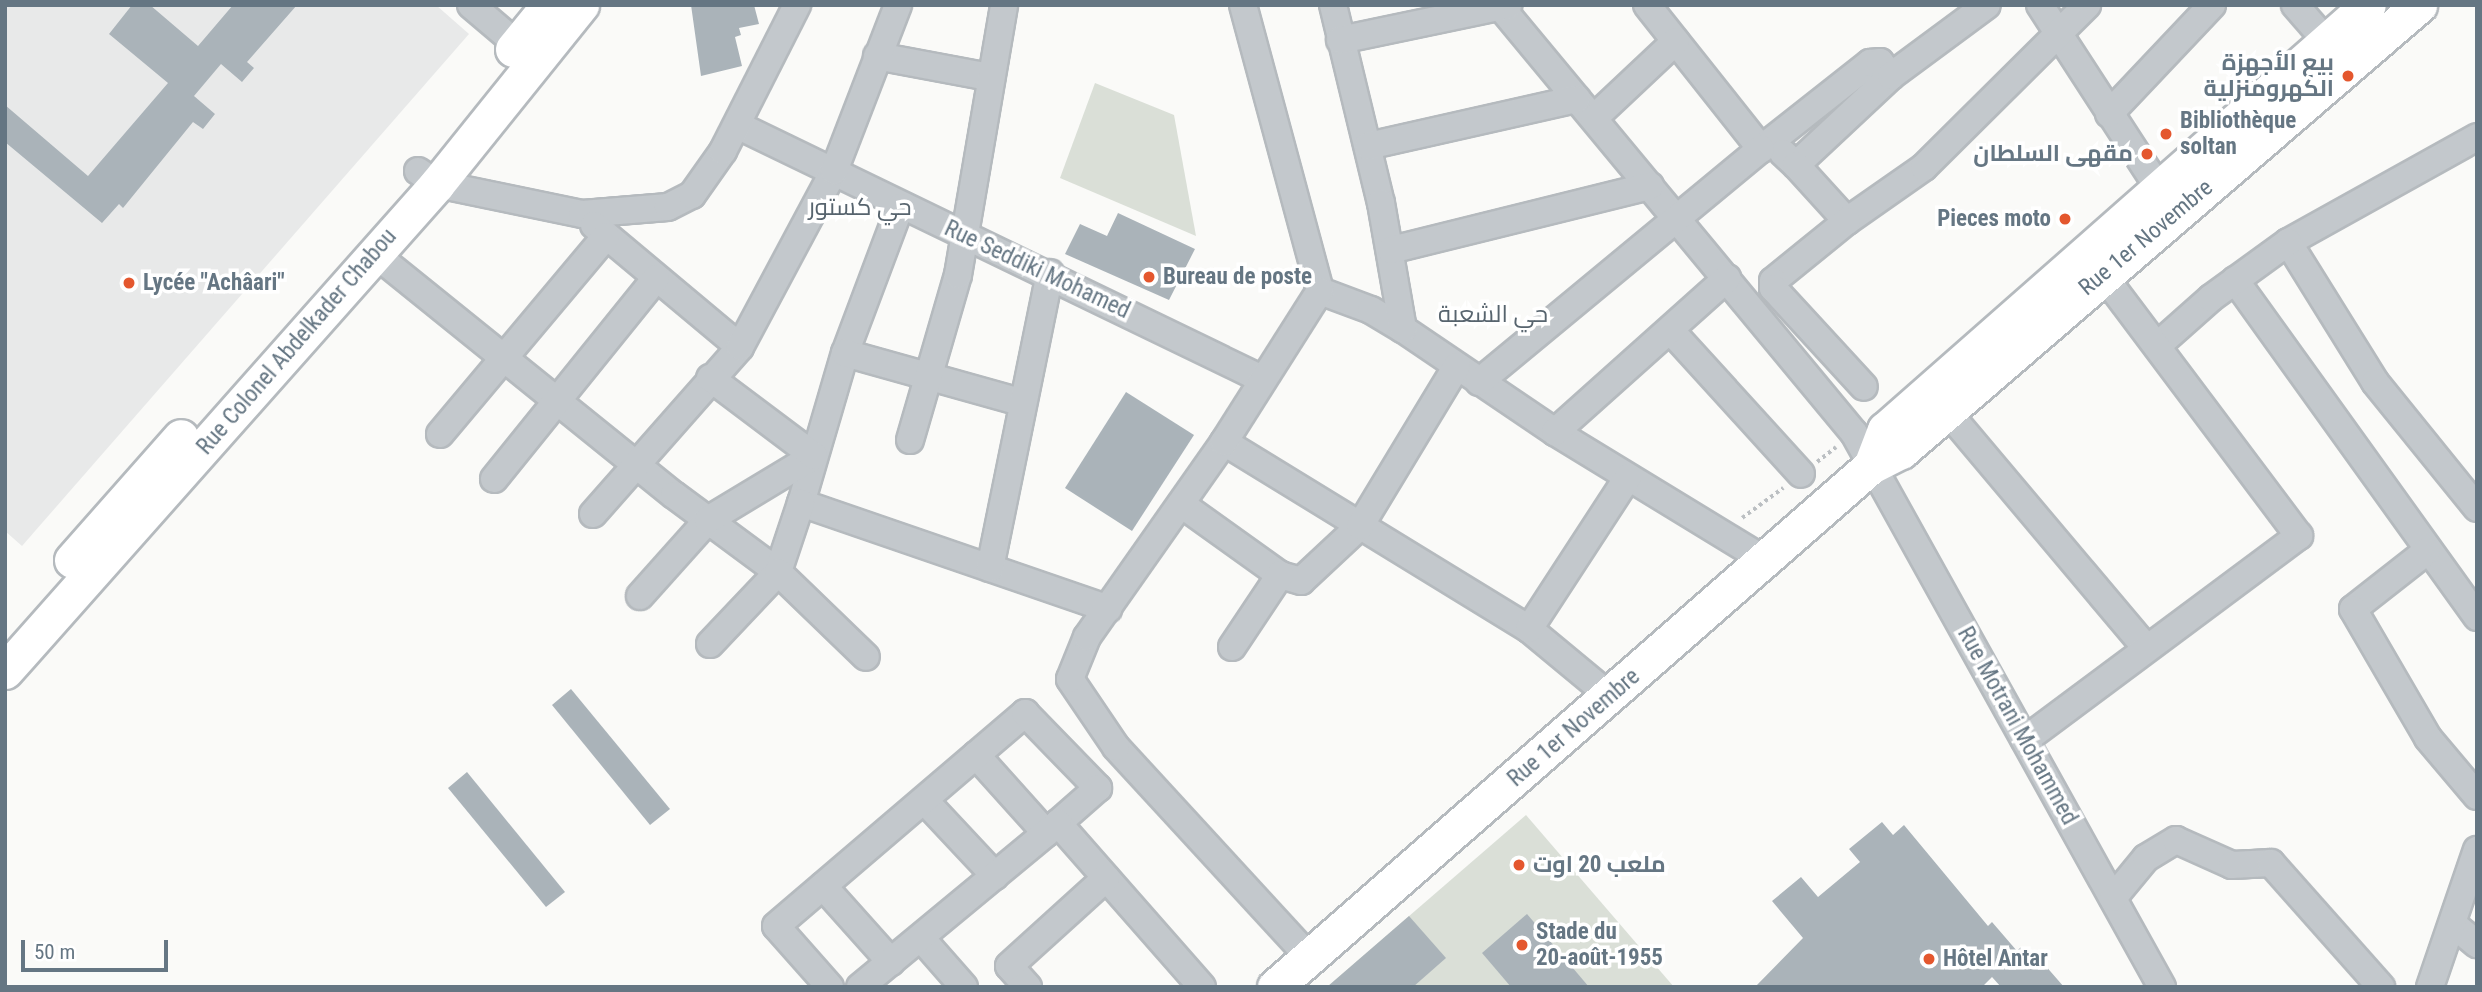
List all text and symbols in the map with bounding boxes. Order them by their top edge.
place label: بيع الأجهزة الكهرومنزلية [2203,49,2334,103]
marker: بيع الأجهزة الكهرومنزلية [2340,68,2356,84]
place label: Bibliothèque soltan [2180,107,2296,161]
marker: Bibliothèque soltan [2158,126,2174,142]
place label: مقهى السلطان [1973,140,2133,168]
marker: مقهى السلطان [2139,146,2155,162]
street label: Rue 1er Novembre [2073,174,2219,302]
district label: حي كستور [809,194,911,222]
place label: Pieces moto [1937,205,2051,233]
marker: Pieces moto [2057,211,2073,227]
street label: Rue Seddiki Mohamed [940,215,1134,325]
street label: Rue Colonel Abdelkader Chabou [191,223,403,461]
place label: Bureau de poste [1163,263,1312,291]
place label: Lycée "Achâari" [143,269,285,297]
marker: Bureau de poste [1141,269,1157,285]
marker: Lycée "Achâari" [121,275,137,291]
district label: حي الشعبة [1438,301,1548,329]
street label: Rue Motrani Mohammed [1951,622,2083,830]
street label: Rue 1er Novembre [1502,663,1646,793]
place label: ملعب 20 اوت [1533,851,1666,879]
marker: ملعب 20 اوت [1511,857,1527,873]
place label: Stade du 20-août-1955 [1536,918,1663,972]
scale bar [24,926,172,970]
marker: Stade du 20-août-1955 [1514,937,1530,953]
text: 50 m [34,940,75,964]
place label: Hôtel Antar [1943,945,2048,973]
marker: Hôtel Antar [1921,951,1937,967]

